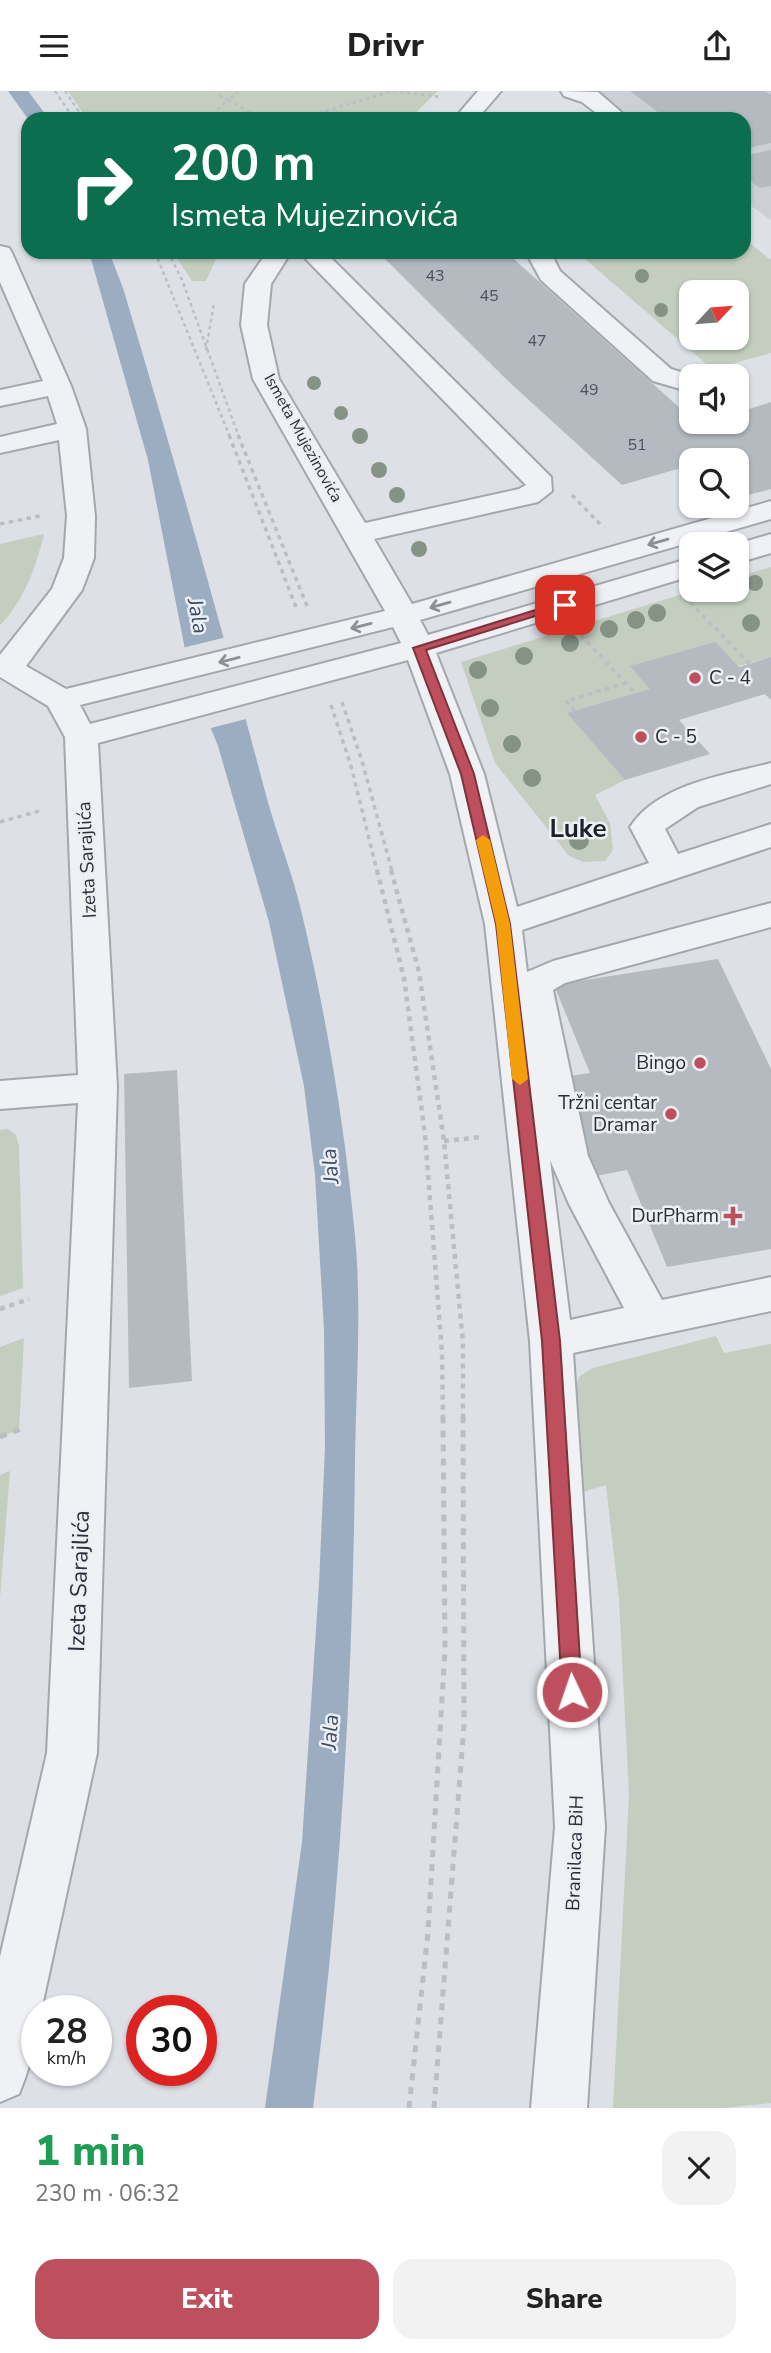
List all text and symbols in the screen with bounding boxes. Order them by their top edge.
text: Drivr [347,24,424,67]
icon: menu [35,27,73,65]
icon: share [698,27,736,65]
text: 200 m [171,130,315,197]
icon: right [56,140,147,231]
text: Ismeta Mujezinovića [171,194,459,237]
house number: 43 [425,265,445,287]
north arrow [679,280,749,350]
map controls [679,280,749,602]
house number: 45 [479,285,499,307]
house number: 47 [527,330,547,352]
button: sound [679,364,749,434]
street label: Ismeta Mujezinovića [259,370,347,506]
house number: 49 [579,379,599,401]
house number: 51 [627,434,647,456]
button: search [679,448,749,518]
button: layers [679,532,749,602]
one-way arrow [647,537,669,550]
pin [535,575,595,635]
icon: arrive [546,586,584,624]
water label: Jala [181,595,215,636]
one-way arrow [429,599,451,612]
one-way arrow [350,620,373,633]
one-way arrow [218,654,241,667]
place label: C - 4 [709,665,751,691]
marker: C - 4 [687,670,703,686]
place label: C - 5 [655,724,697,750]
marker: C - 5 [633,729,649,745]
street label: Izeta Sarajlića [71,801,103,919]
district label: Luke [549,811,607,846]
place label: Bingo [636,1050,686,1076]
marker: Bingo [692,1055,708,1071]
place label: Tržni centar Dramar [558,1090,657,1138]
marker: Tržni centar Dramar [663,1106,679,1122]
water label: Jala [315,1147,346,1186]
place label: DurPharm [631,1203,719,1229]
marker: DurPharm [725,1208,741,1224]
street label: Izeta Sarajlića [61,1510,97,1652]
position arrow [535,1655,609,1729]
water label: Jala [315,1713,345,1752]
street label: Branilaca BiH [560,1795,590,1911]
speed limit sign: 30 [126,1995,217,2086]
text: 28 [45,2008,88,2055]
text: km/h [47,2046,86,2070]
text: 1 min [35,2123,145,2180]
button: close [662,2131,736,2205]
text: 230 m · 06:32 [35,2178,180,2209]
button: Exit [35,2259,379,2339]
button: Share [393,2259,736,2339]

